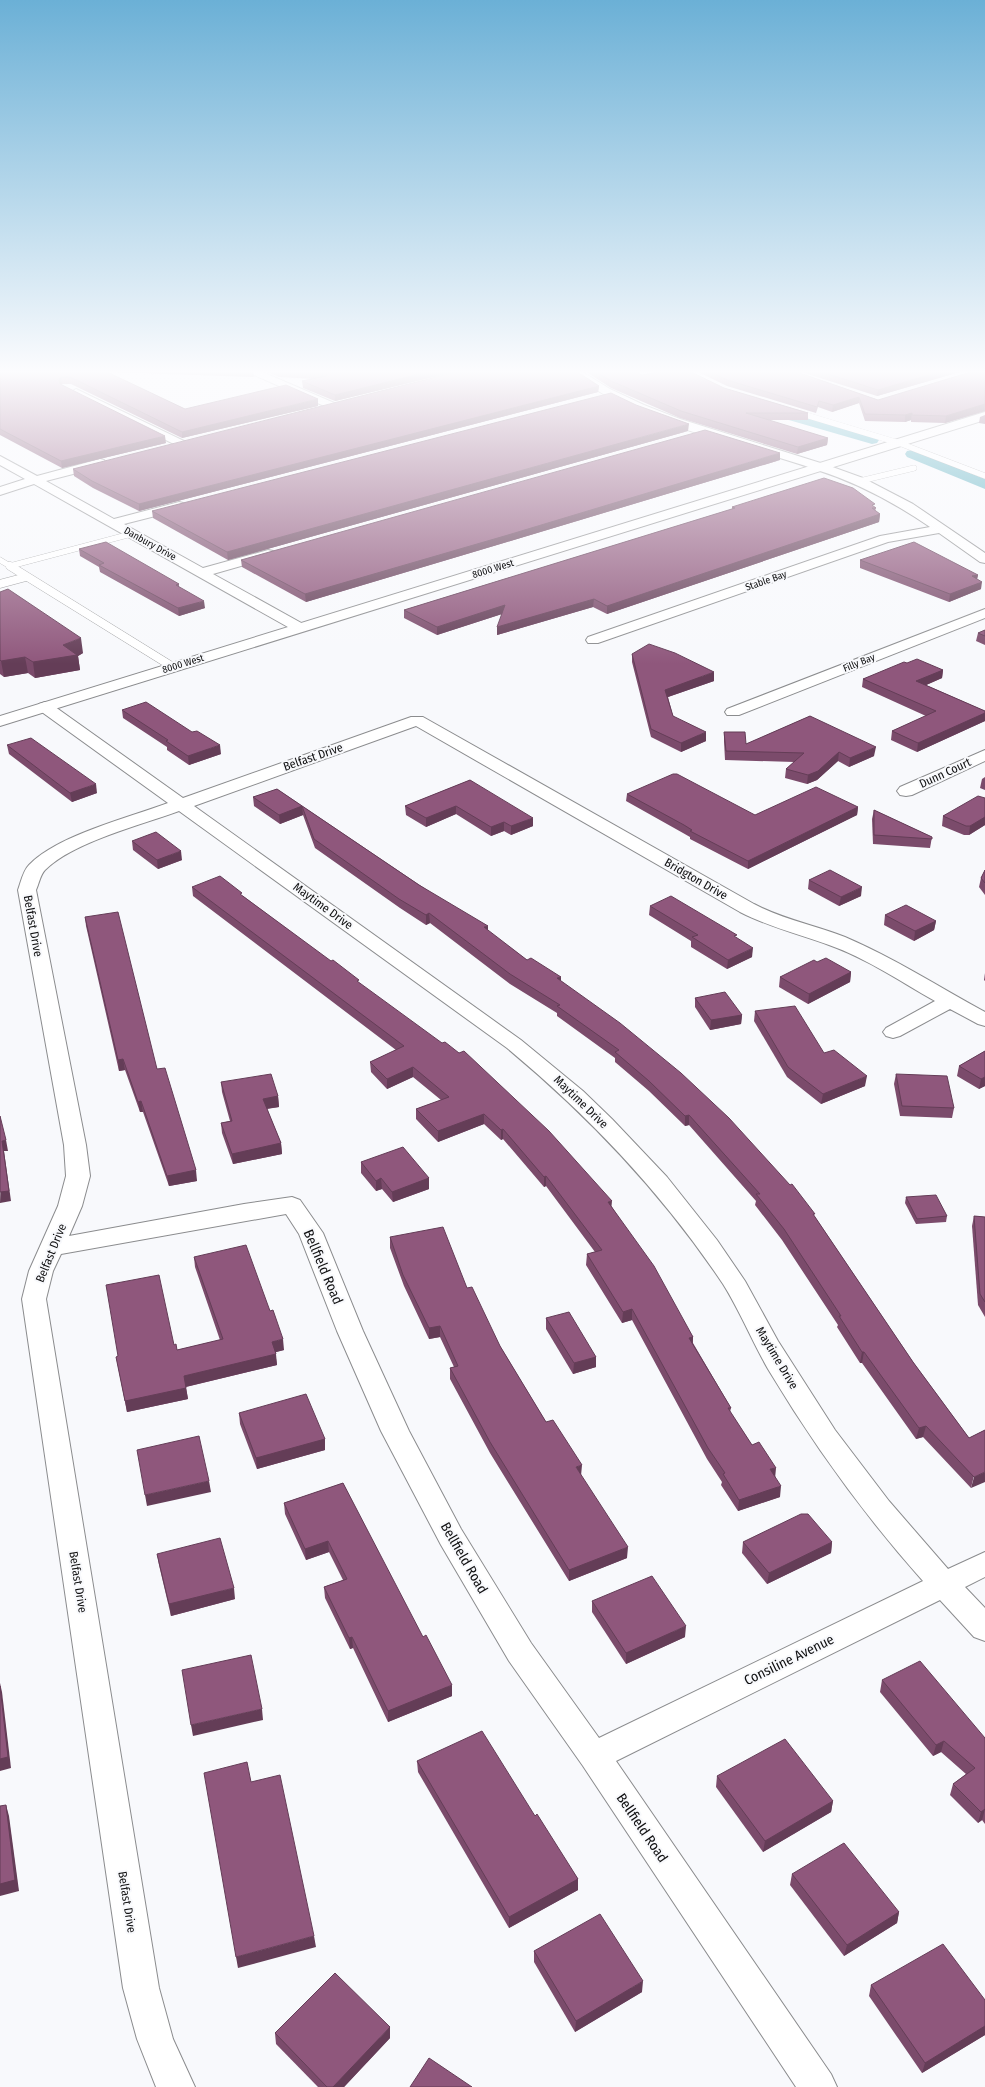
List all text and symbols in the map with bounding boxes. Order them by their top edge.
street label: Danbury Drive [122,525,178,563]
street label: 8000 West [471,557,516,581]
street label: Stable Bay [744,568,789,594]
street label: Filly Bay [841,651,877,675]
street label: 8000 West [161,652,206,676]
street label: Belfast Drive [281,740,345,774]
street label: Dunn Court [917,755,973,791]
street label: Bridgton Drive [662,855,730,903]
street label: Maytime Drive [291,880,355,932]
street label: Belfast Drive [21,894,45,958]
street label: Maytime Drive [551,1073,611,1131]
street label: Belfast Drive [33,1222,69,1284]
street label: Bellfield Road [300,1227,346,1307]
street label: Maytime Drive [753,1324,801,1392]
street label: Bellfield Road [437,1519,491,1597]
street label: Belfast Drive [66,1550,90,1614]
street label: Consiline Avenue [741,1631,837,1689]
street label: Bellfield Road [613,1790,671,1866]
street label: Belfast Drive [115,1870,139,1934]

